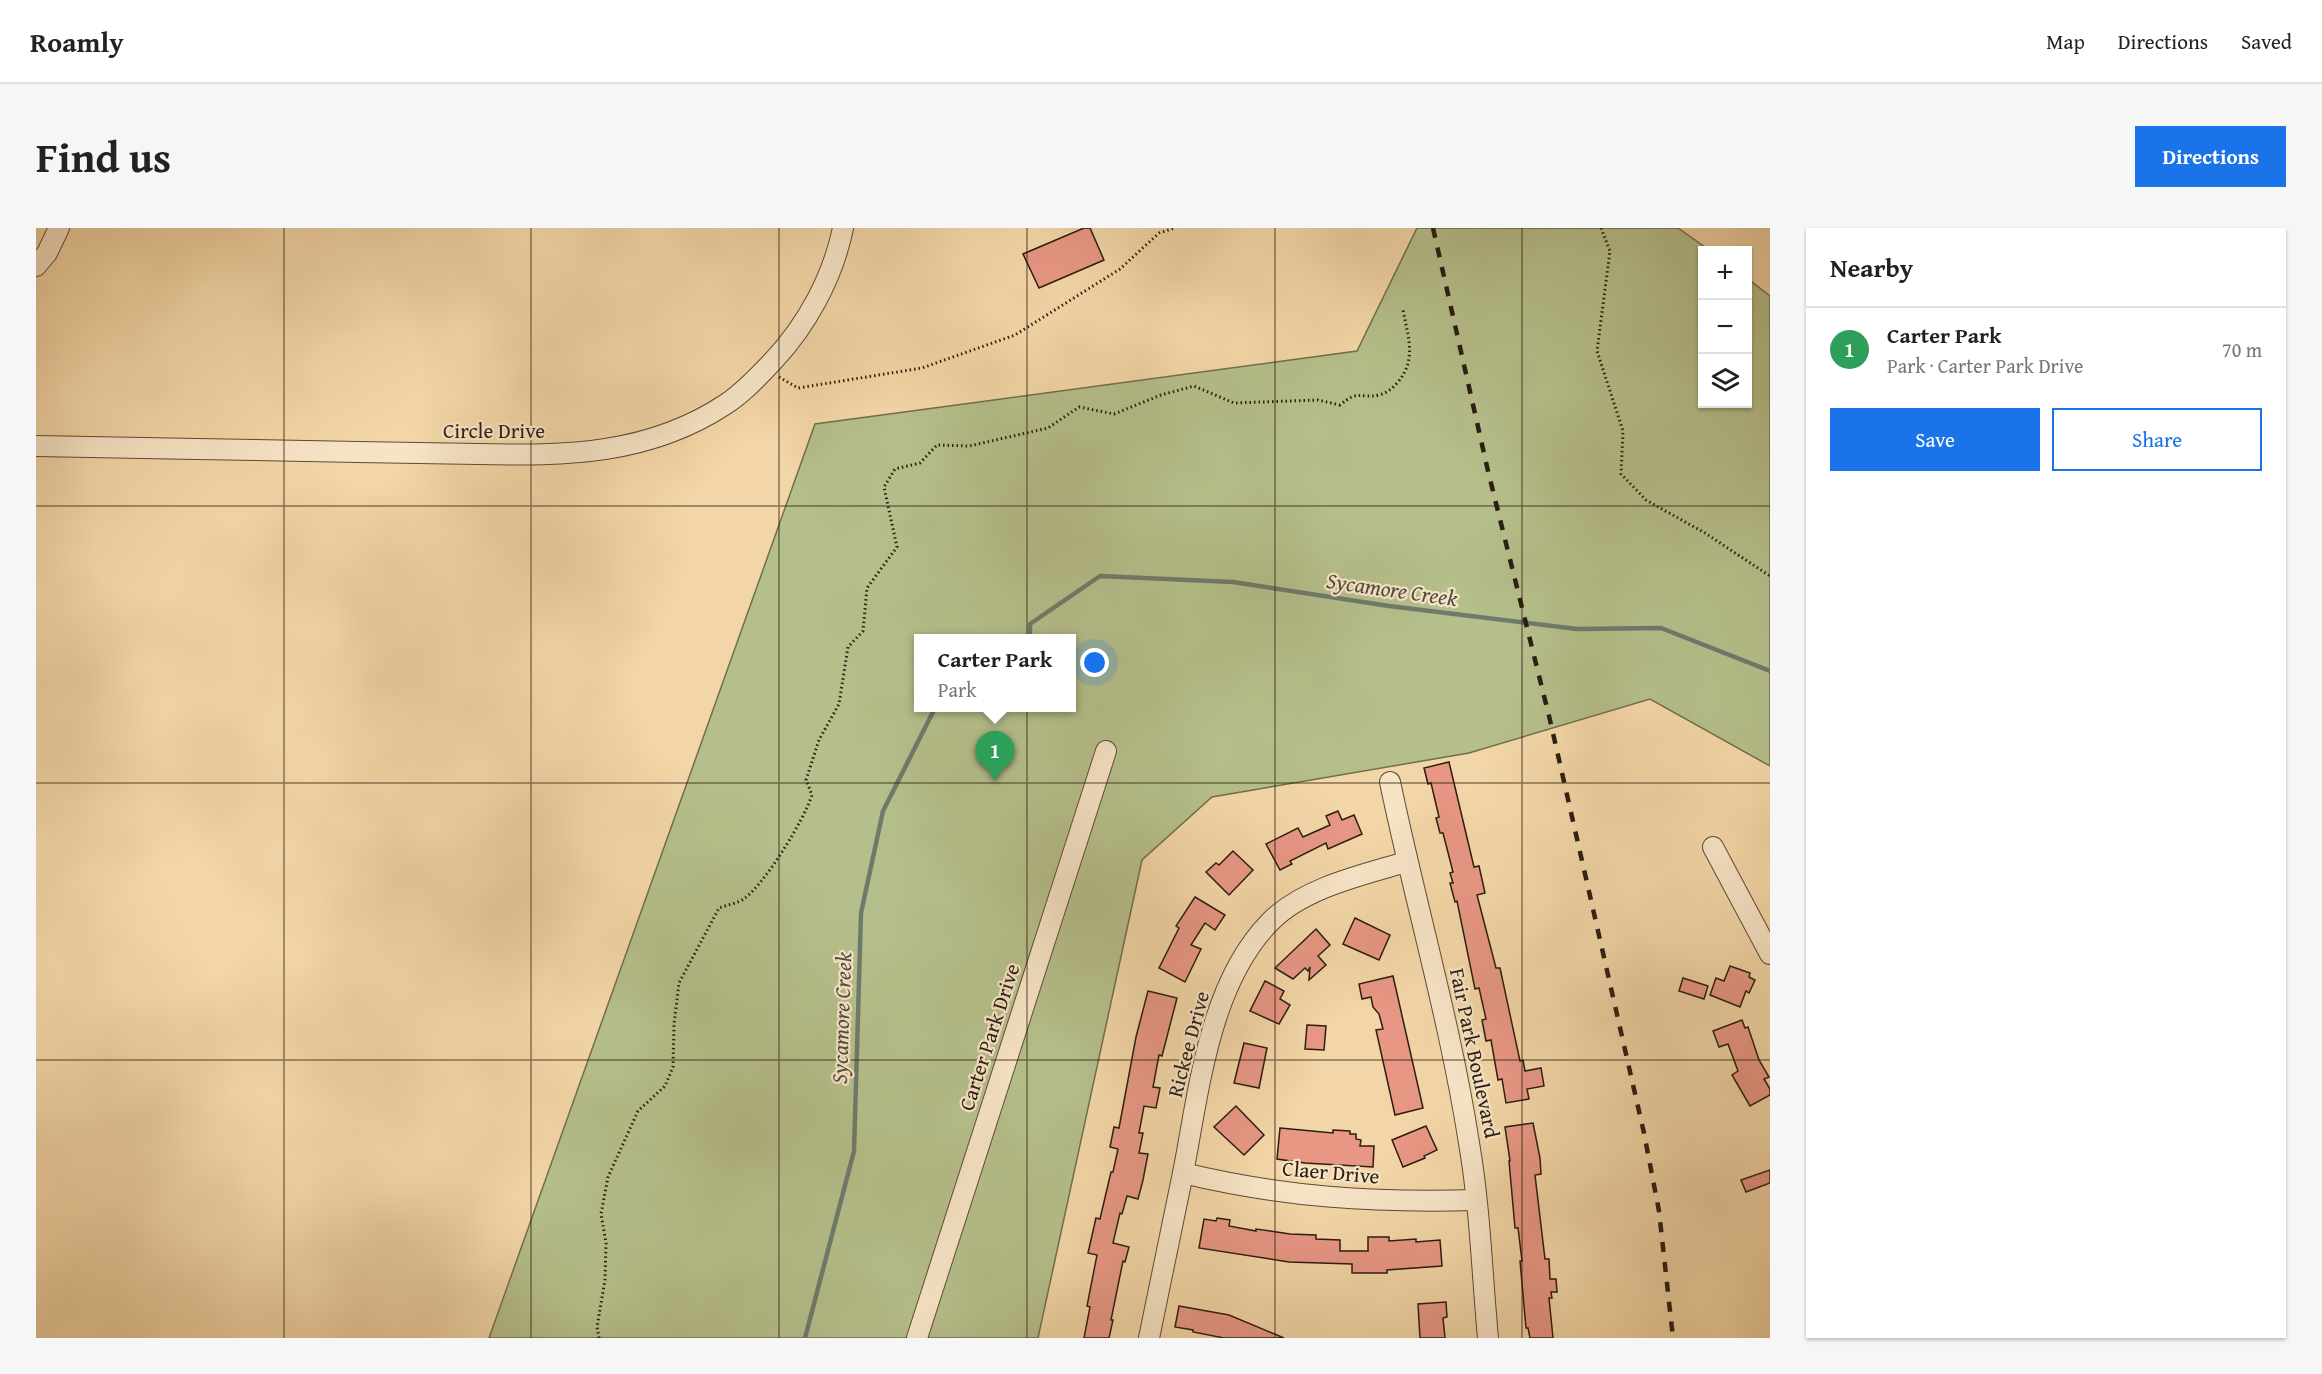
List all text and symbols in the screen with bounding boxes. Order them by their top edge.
text: Roamly [30,21,124,62]
text: Map [2046,26,2085,57]
text: Directions [2118,26,2208,57]
text: Saved [2241,26,2292,57]
text: Find us [36,126,171,187]
button: Directions [2135,126,2286,187]
map controls [1698,246,1752,408]
button: + [1698,246,1752,300]
text: Nearby [1830,248,1913,287]
button: − [1698,300,1752,354]
text: Carter Park [1887,319,2002,351]
text: 1 [1844,335,1855,364]
text: 70 m [2222,335,2262,364]
text: Park · Carter Park Drive [1887,351,2083,380]
button: layers [1698,354,1752,408]
button: Save [1830,408,2040,471]
button: Share [2052,408,2262,471]
street label: Circle Drive [443,415,545,446]
water label: Sycamore Creek [1324,564,1460,614]
popup [914,634,1076,712]
text: Carter Park [938,643,1052,675]
your location [1080,648,1109,677]
text: Park [938,675,976,704]
pin: 1 [976,732,1014,781]
water label: Sycamore Creek [823,951,859,1084]
street label: Carter Park Drive [951,959,1027,1114]
street label: Fair Park Boulevard [1442,965,1508,1142]
street label: Rickee Drive [1159,987,1217,1100]
street label: Claer Drive [1281,1152,1381,1192]

